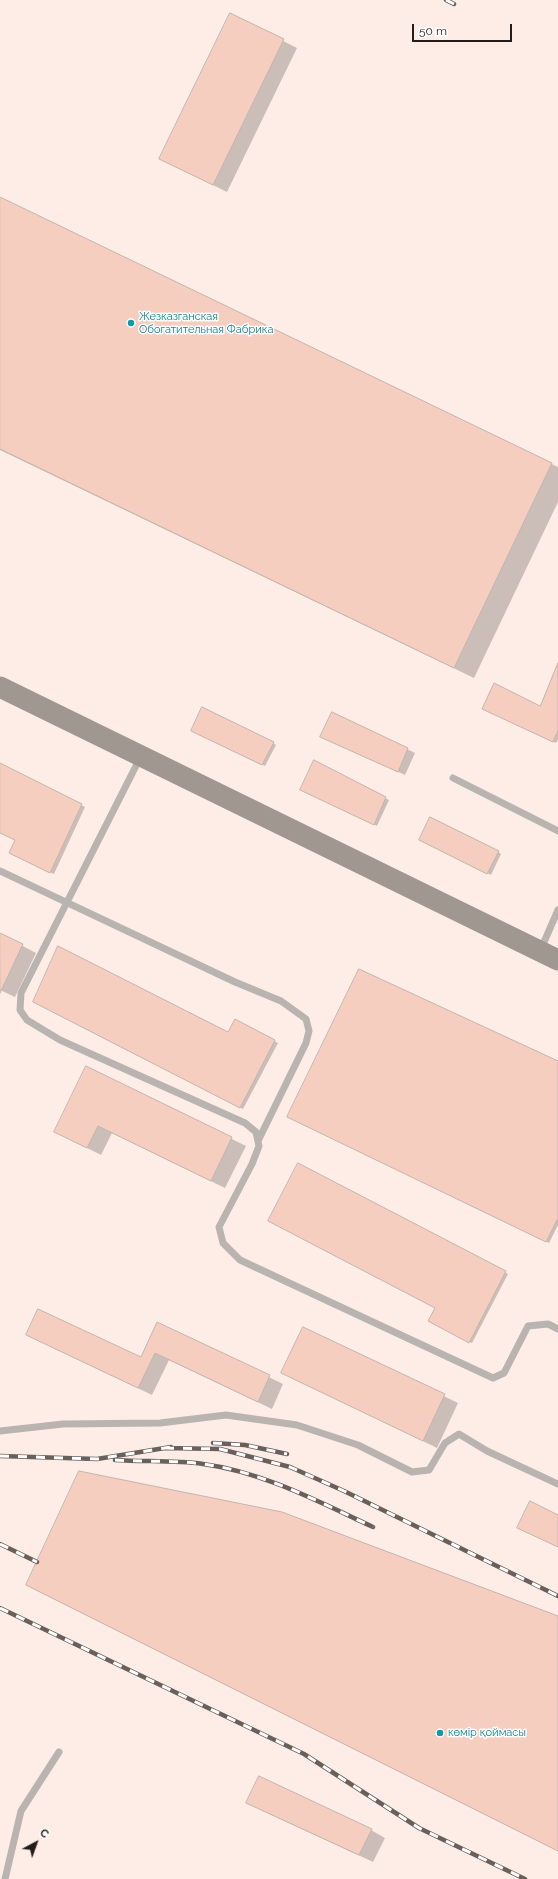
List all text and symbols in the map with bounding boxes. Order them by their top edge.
scale bar [414,16,514,42]
text: 50 m [419,24,447,38]
place label: Жезказганская Обогатительная Фабрика [139,310,273,336]
marker: Жезказганская Обогатительная Фабрика [126,318,136,328]
place label: көмір қоймасы [448,1726,526,1740]
marker: көмір қоймасы [435,1728,445,1738]
north arrow [16,1823,56,1863]
text: С [37,1826,51,1841]

